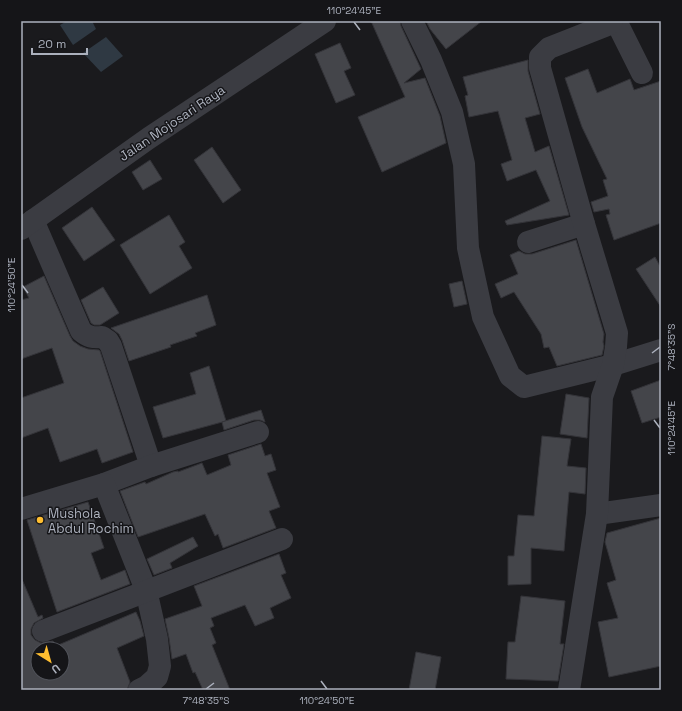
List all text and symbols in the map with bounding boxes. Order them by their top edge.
text: 110°24'45"E [327,4,382,17]
scale bar [32,30,87,56]
text: 20 m [38,36,66,52]
street label: Jalan Mojosari Raya [116,81,229,165]
text: 110°24'50"E [5,257,18,313]
text: 7°48'35"S [665,324,678,370]
text: 110°24'45"E [665,400,678,455]
place label: Mushola Abdul Rochim [48,505,134,537]
marker: Mushola Abdul Rochim [35,515,45,525]
north arrow [30,641,70,681]
text: U [49,661,63,677]
text: 7°48'35"S [183,694,229,707]
text: 110°24'50"E [300,694,355,707]

